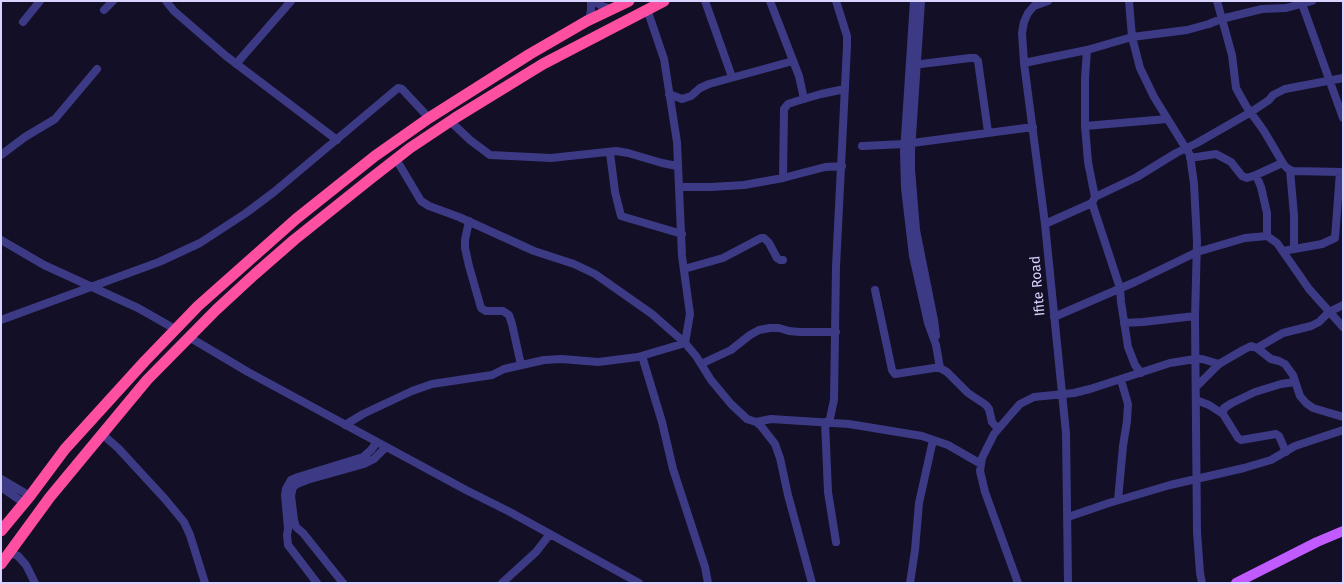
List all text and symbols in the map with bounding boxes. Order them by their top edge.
street label: Ifite Road [1027,255,1049,317]

